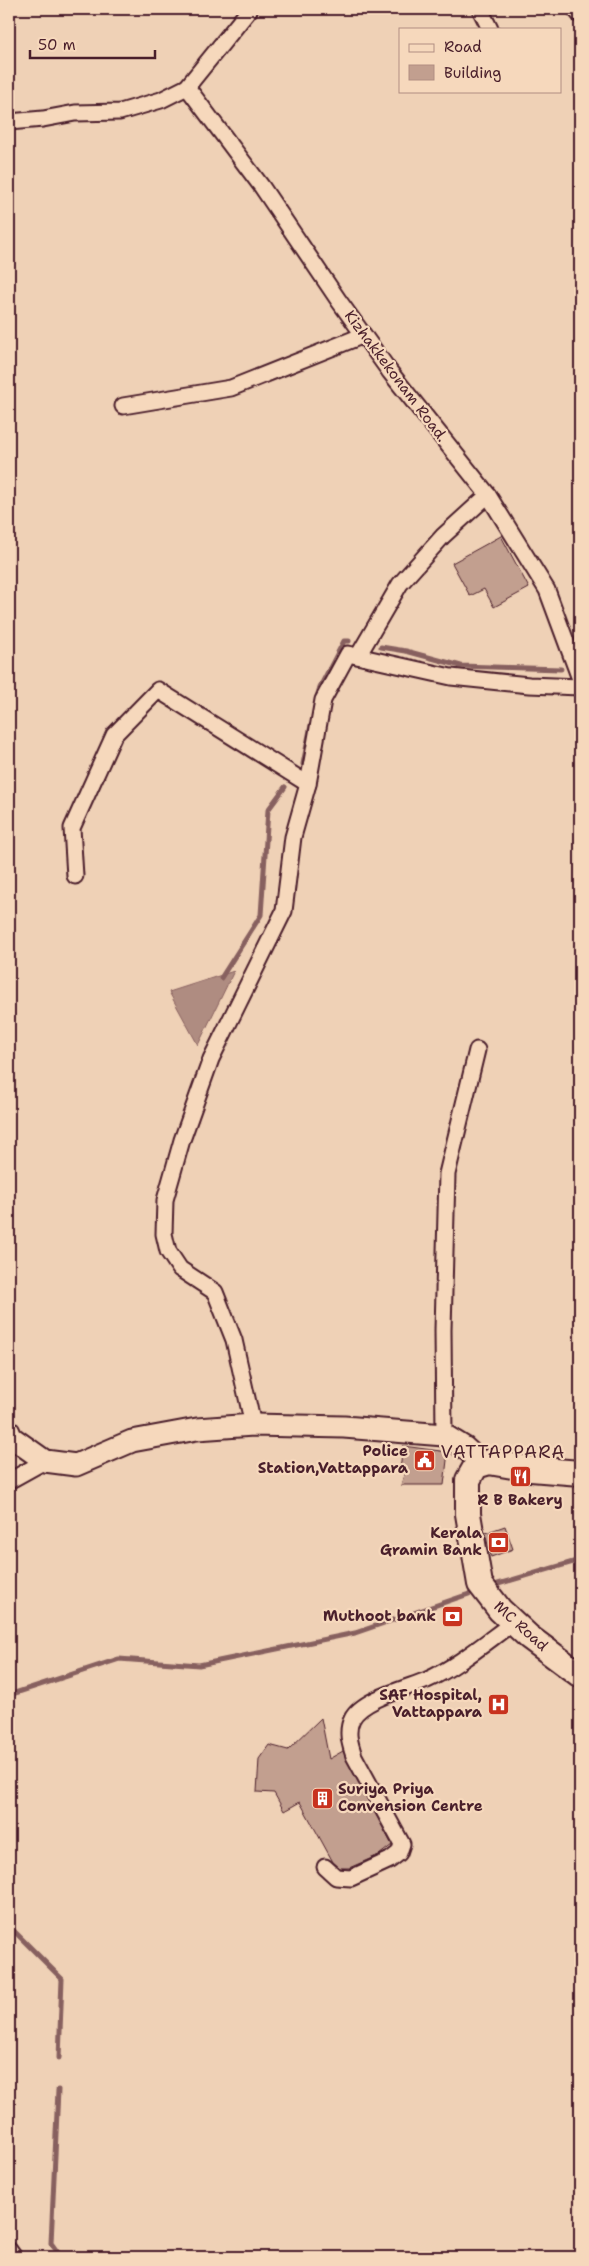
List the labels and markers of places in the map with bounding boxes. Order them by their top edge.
place label: Police Station,Vattappara [258,1441,409,1478]
public building icon: Police Station,Vattappara [412,1448,436,1472]
restaurant icon: R B Bakery [508,1465,532,1489]
place label: R B Bakery [477,1490,563,1510]
place label: Kerala Gramin Bank [380,1523,483,1560]
bank icon: Kerala Gramin Bank [486,1530,510,1554]
bank icon: Muthoot bank [440,1604,464,1628]
place label: Muthoot bank [323,1606,436,1626]
place label: SAF Hospital, Vattappara [379,1685,483,1722]
hospital icon: SAF Hospital, Vattappara [486,1692,510,1716]
place label: Suriya Priya Convension Centre [338,1779,483,1816]
building icon: Suriya Priya Convension Centre [310,1786,334,1810]

